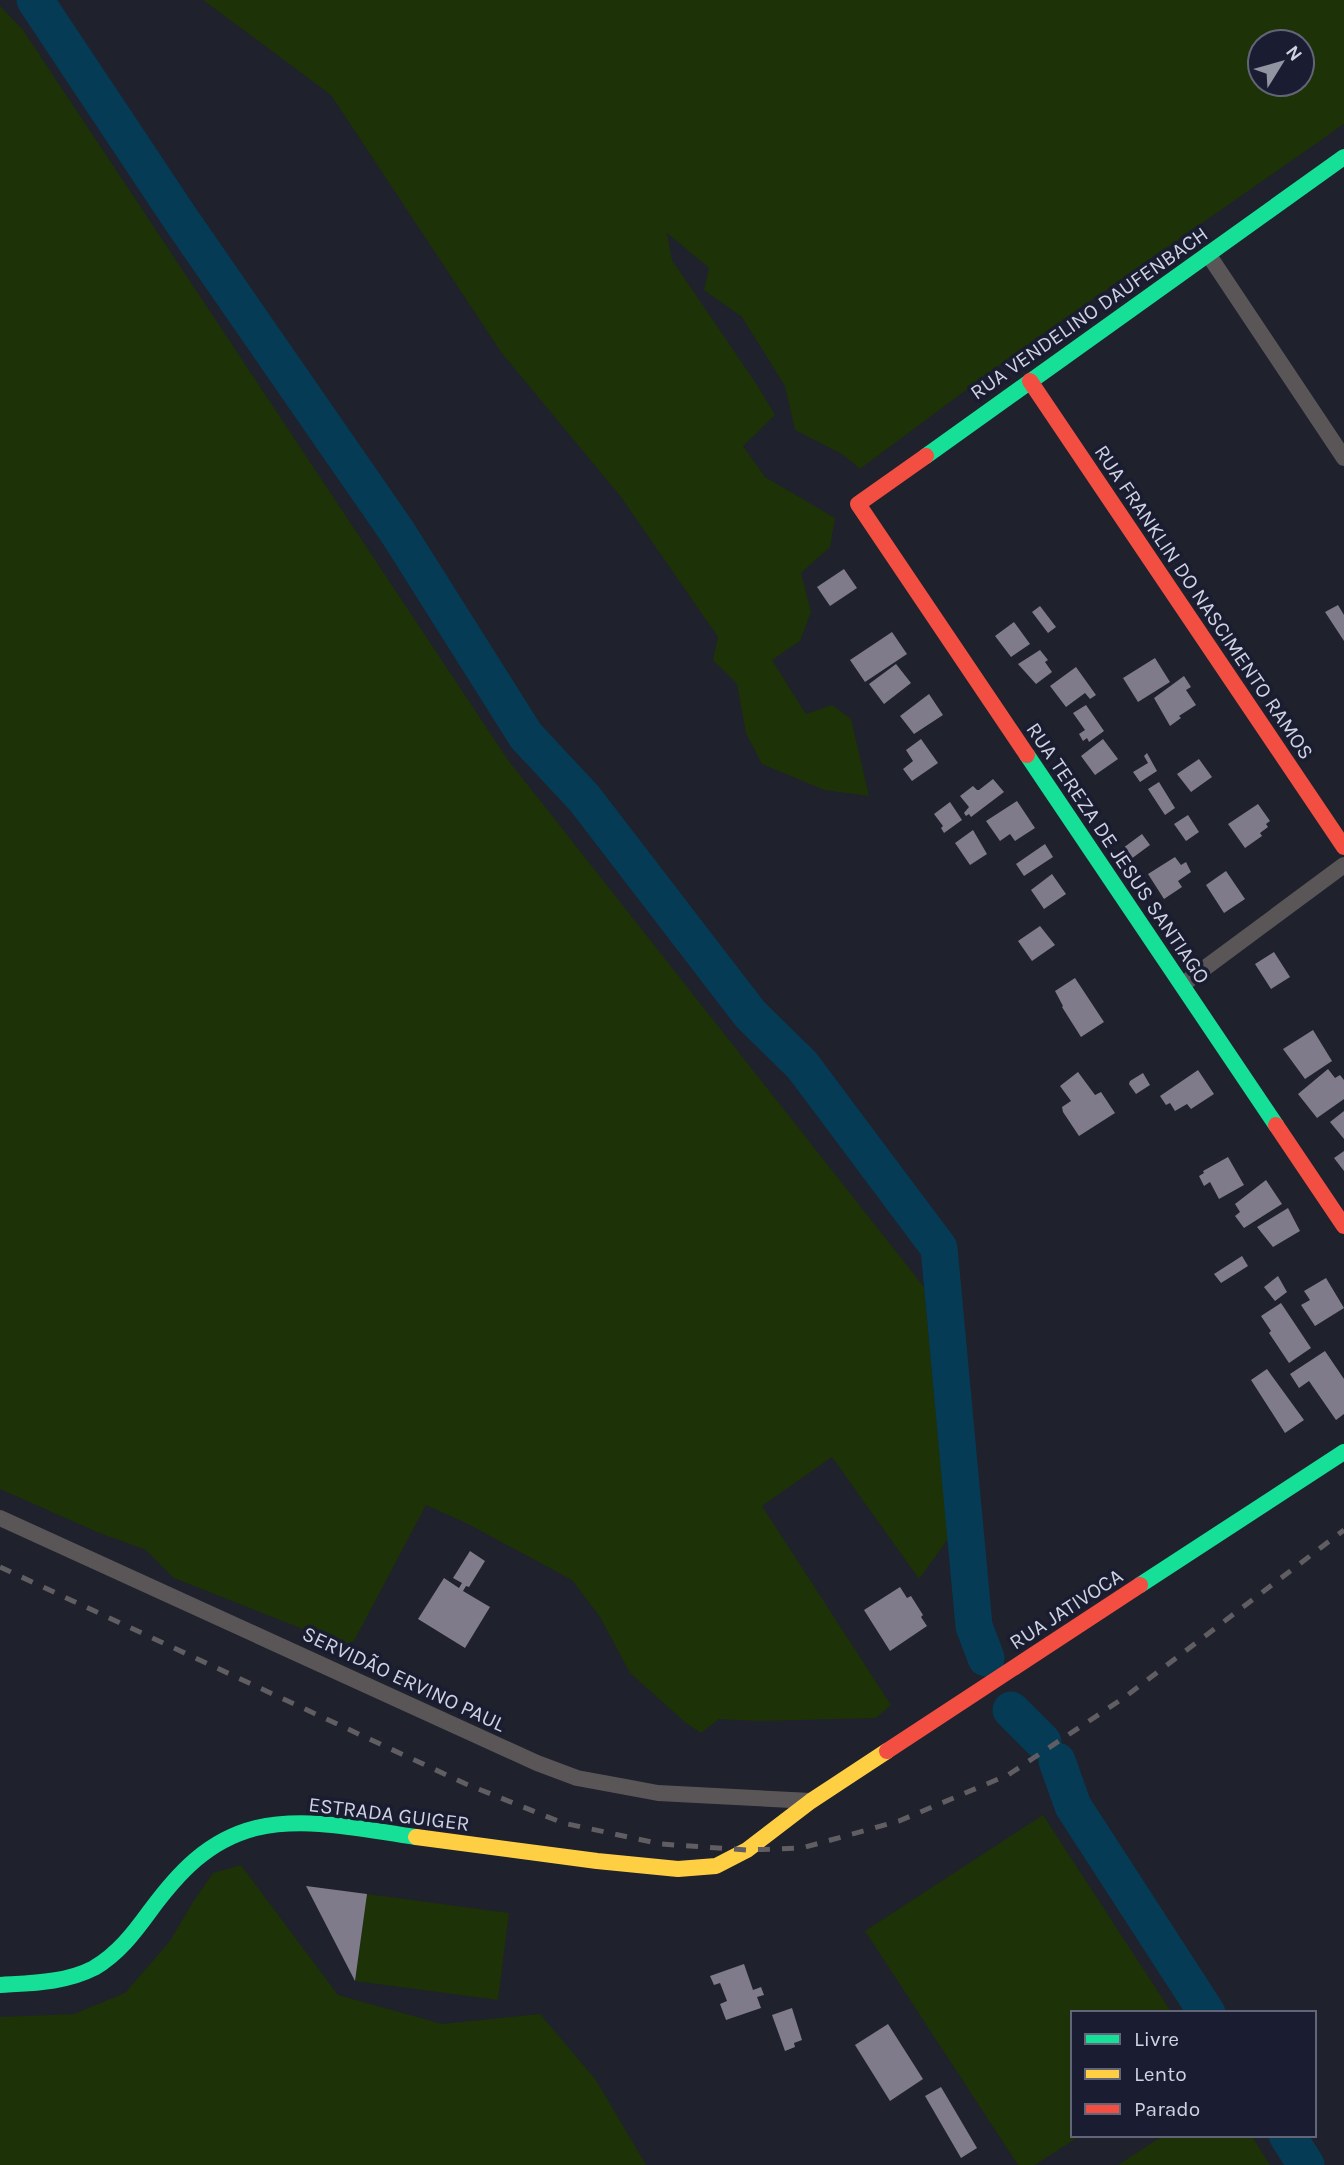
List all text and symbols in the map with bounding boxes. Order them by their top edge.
north arrow [1246,28,1316,98]
text: N [1281,41,1307,65]
street label: RUA VENDELINO DAUFENBACH [966,222,1212,404]
street label: RUA FRANKLIN DO NASCIMENTO RAMOS [1089,440,1319,764]
street label: RUA TEREZA DE JESUS SANTIAGO [1021,718,1215,988]
street label: RUA JATIVOCA [1005,1564,1127,1654]
street label: SERVIDÃO ERVINO PAUL [299,1621,509,1737]
street label: ESTRADA GUIGER [307,1792,471,1836]
legend [1071,2011,1316,2137]
text: Livre [1134,2027,1179,2051]
text: Lento [1134,2062,1187,2086]
text: Parado [1134,2097,1200,2121]

